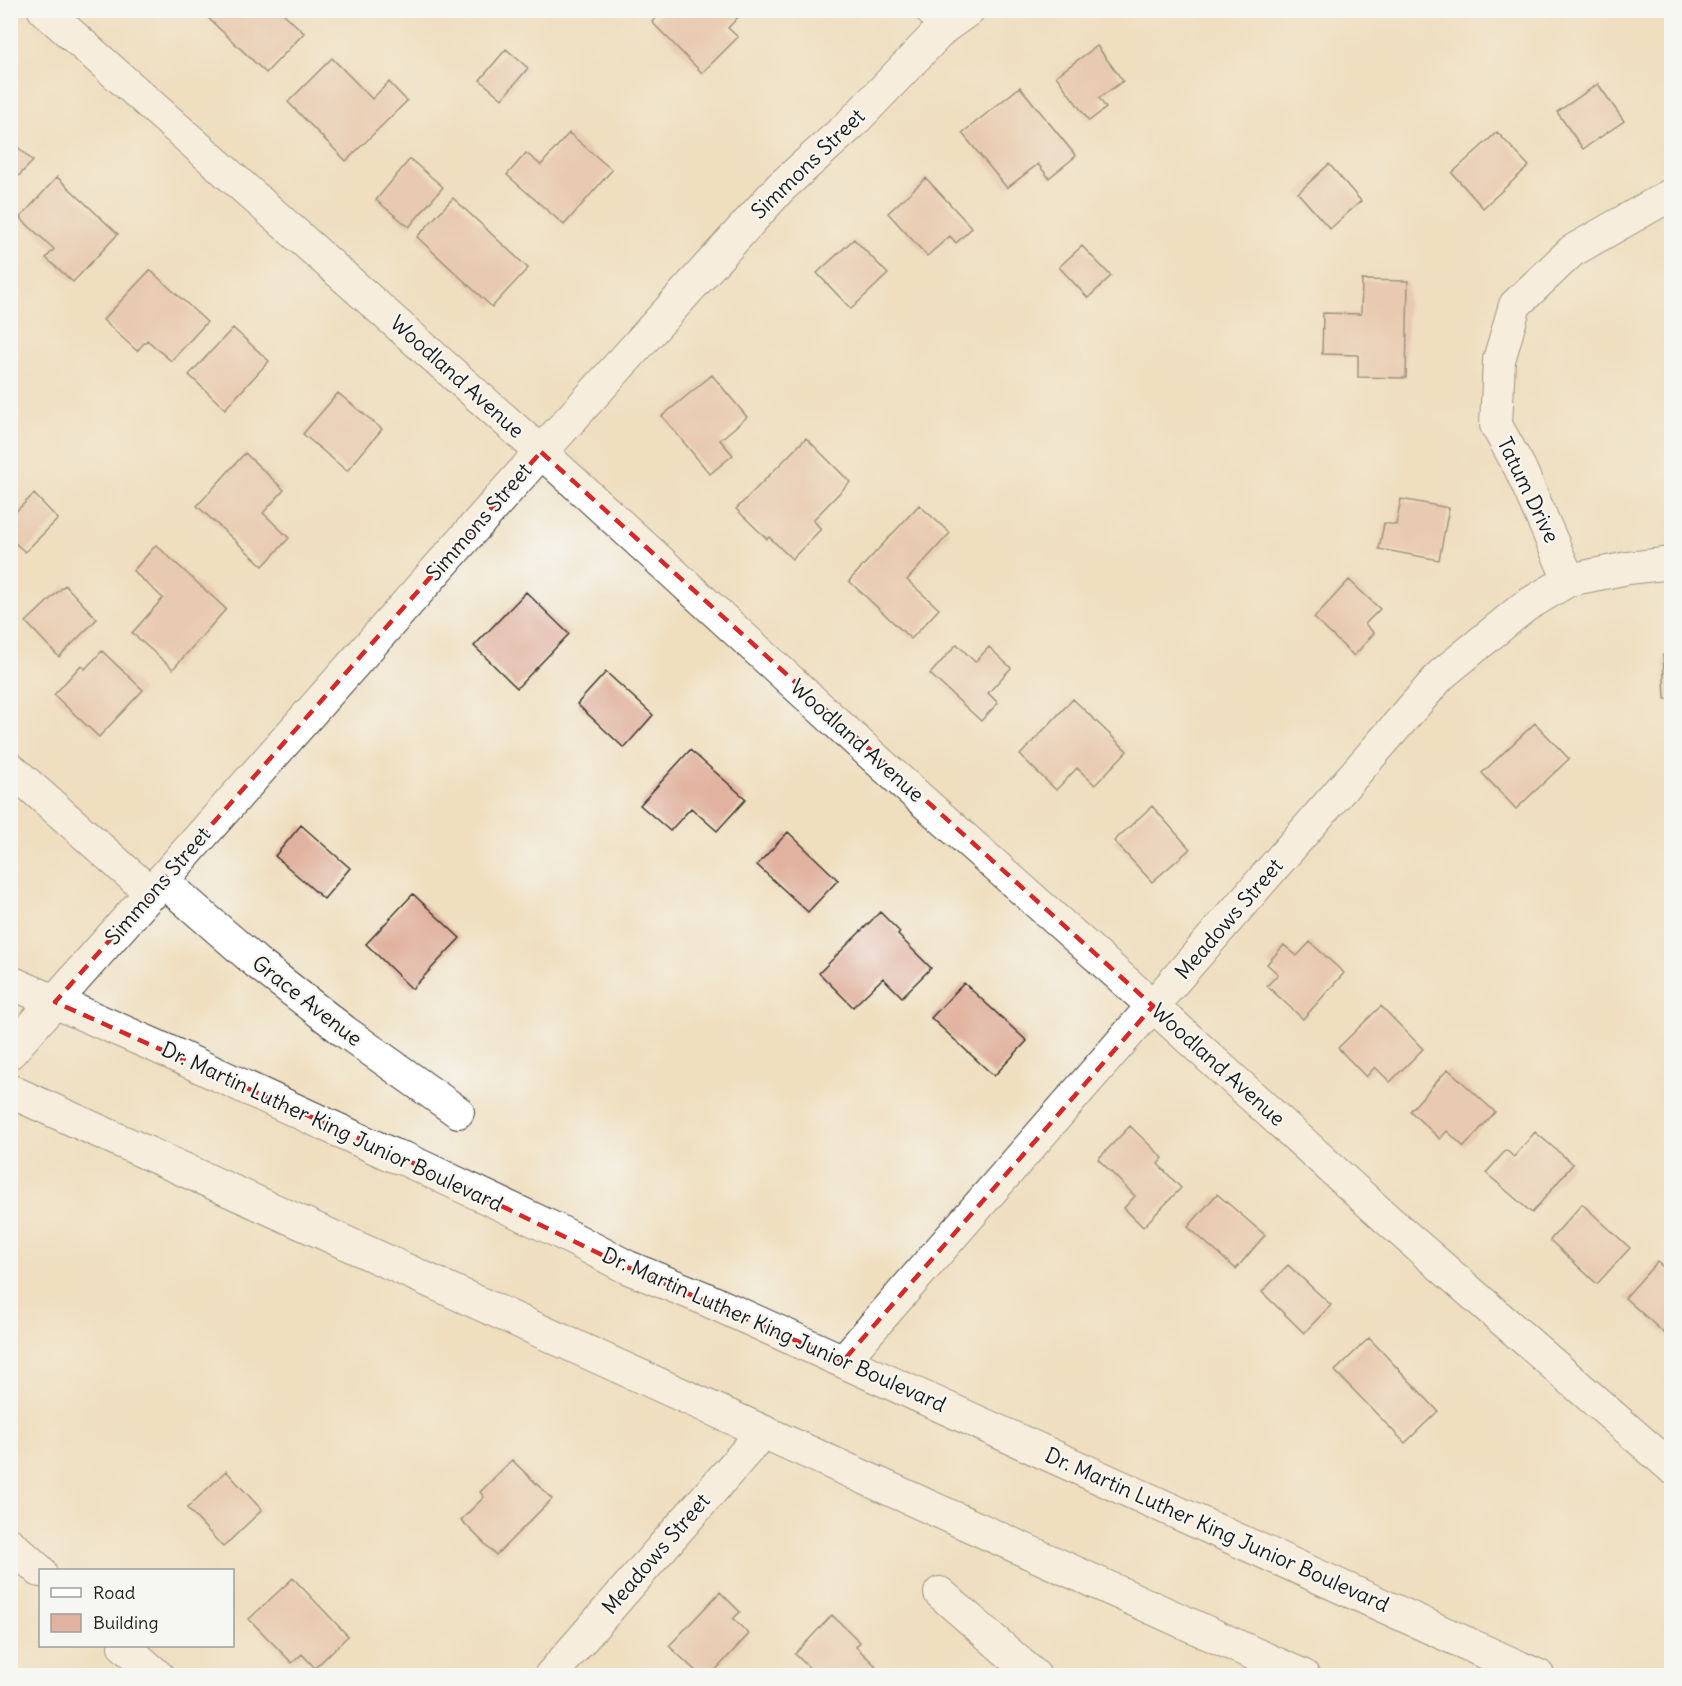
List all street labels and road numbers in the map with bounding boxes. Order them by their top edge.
street label: Simmons Street [745,103,870,225]
street label: Woodland Avenue [385,309,530,444]
street label: Tatum Drive [1491,433,1566,547]
street label: Simmons Street [420,457,537,586]
street label: Woodland Avenue [785,673,930,808]
street label: Simmons Street [99,821,216,950]
street label: Meadows Street [1169,853,1288,985]
street label: Grace Avenue [247,949,368,1052]
street label: Woodland Avenue [1146,997,1291,1132]
street label: Dr. Martin Luther King Junior Boulevard [157,1035,507,1218]
street label: Dr. Martin Luther King Junior Boulevard [598,1241,950,1418]
street label: Dr. Martin Luther King Junior Boulevard [1041,1441,1393,1618]
street label: Meadows Street [596,1488,715,1620]

